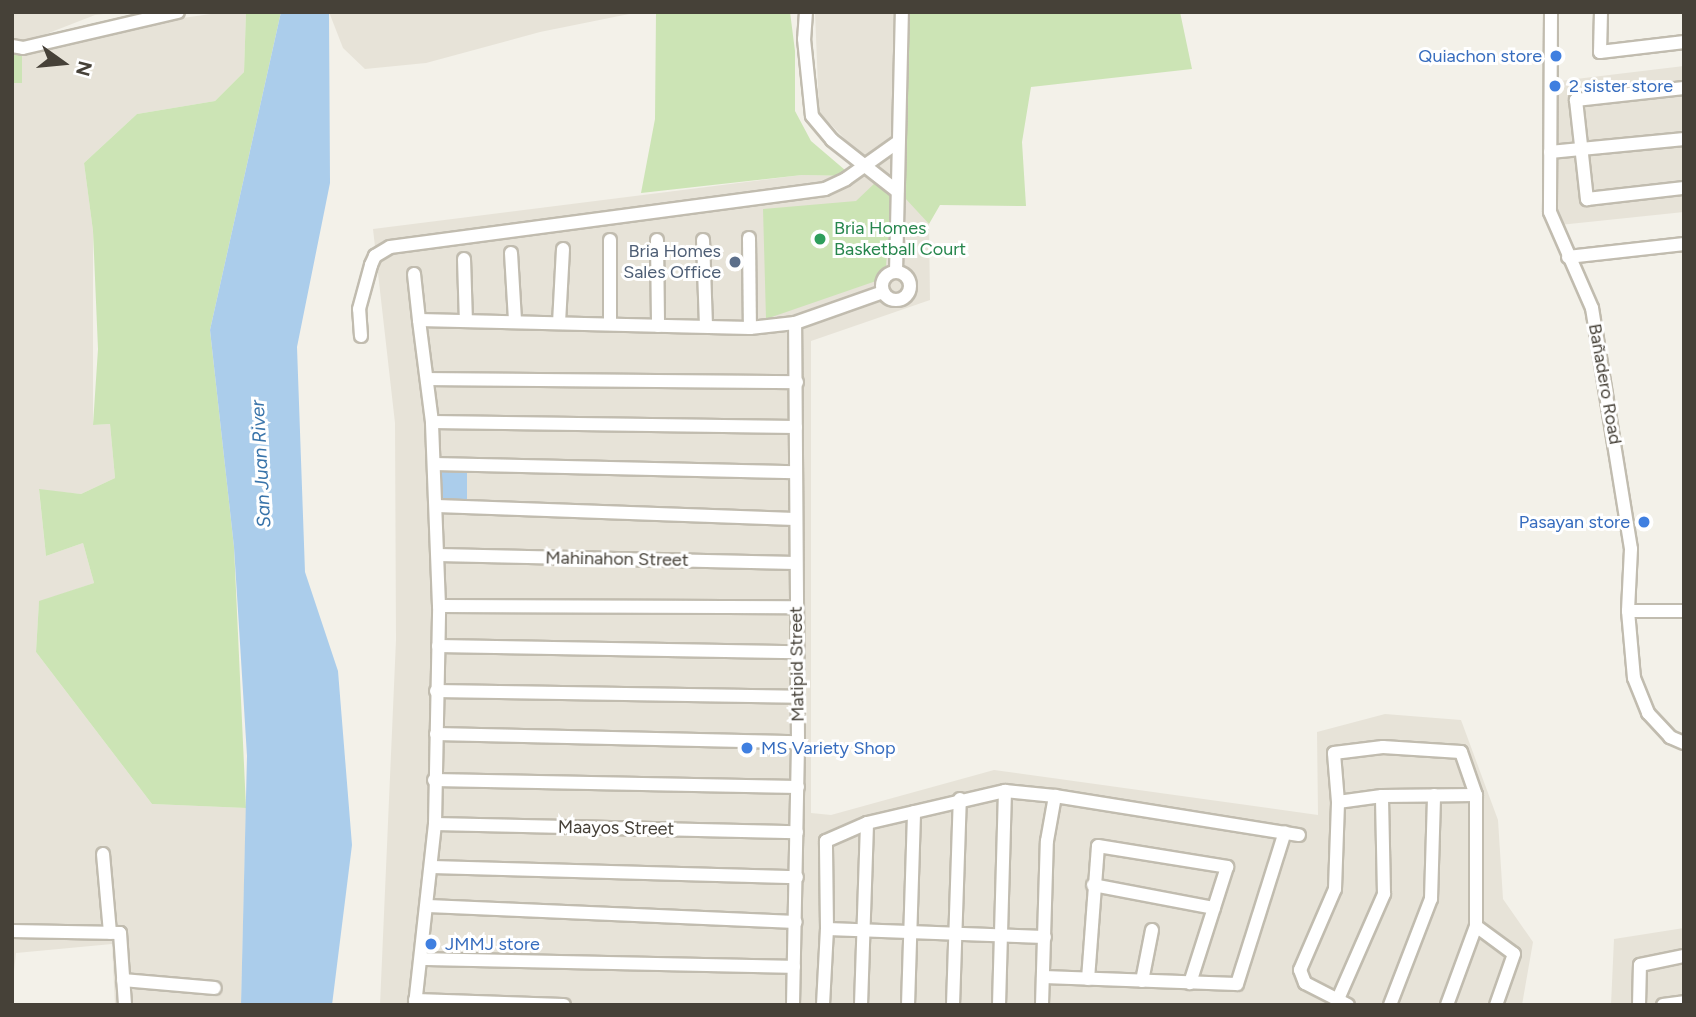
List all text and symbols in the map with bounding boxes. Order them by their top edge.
north arrow [28,28,98,98]
place label: Quiachon store [1418,45,1542,67]
marker: Quiachon store [1548,48,1564,64]
text: N [71,58,97,79]
place label: 2 sister store [1569,75,1673,97]
marker: 2 sister store [1547,78,1563,94]
place label: Bria Homes Basketball Court [834,218,966,260]
marker: Bria Homes Basketball Court [812,231,828,247]
place label: Bria Homes Sales Office [623,241,721,284]
marker: Bria Homes Sales Office [727,254,743,270]
street label: Bañadero Road [1584,322,1626,446]
water label: San Juan River [246,400,276,528]
place label: Pasayan store [1519,511,1630,533]
marker: Pasayan store [1636,514,1652,530]
street label: Mahinahon Street [545,547,689,571]
street label: Matipid Street [785,606,809,722]
place label: MS Variety Shop [761,737,896,759]
marker: MS Variety Shop [739,740,755,756]
street label: Maayos Street [558,816,674,840]
place label: JMMJ store [445,933,540,955]
marker: JMMJ store [423,936,439,952]

